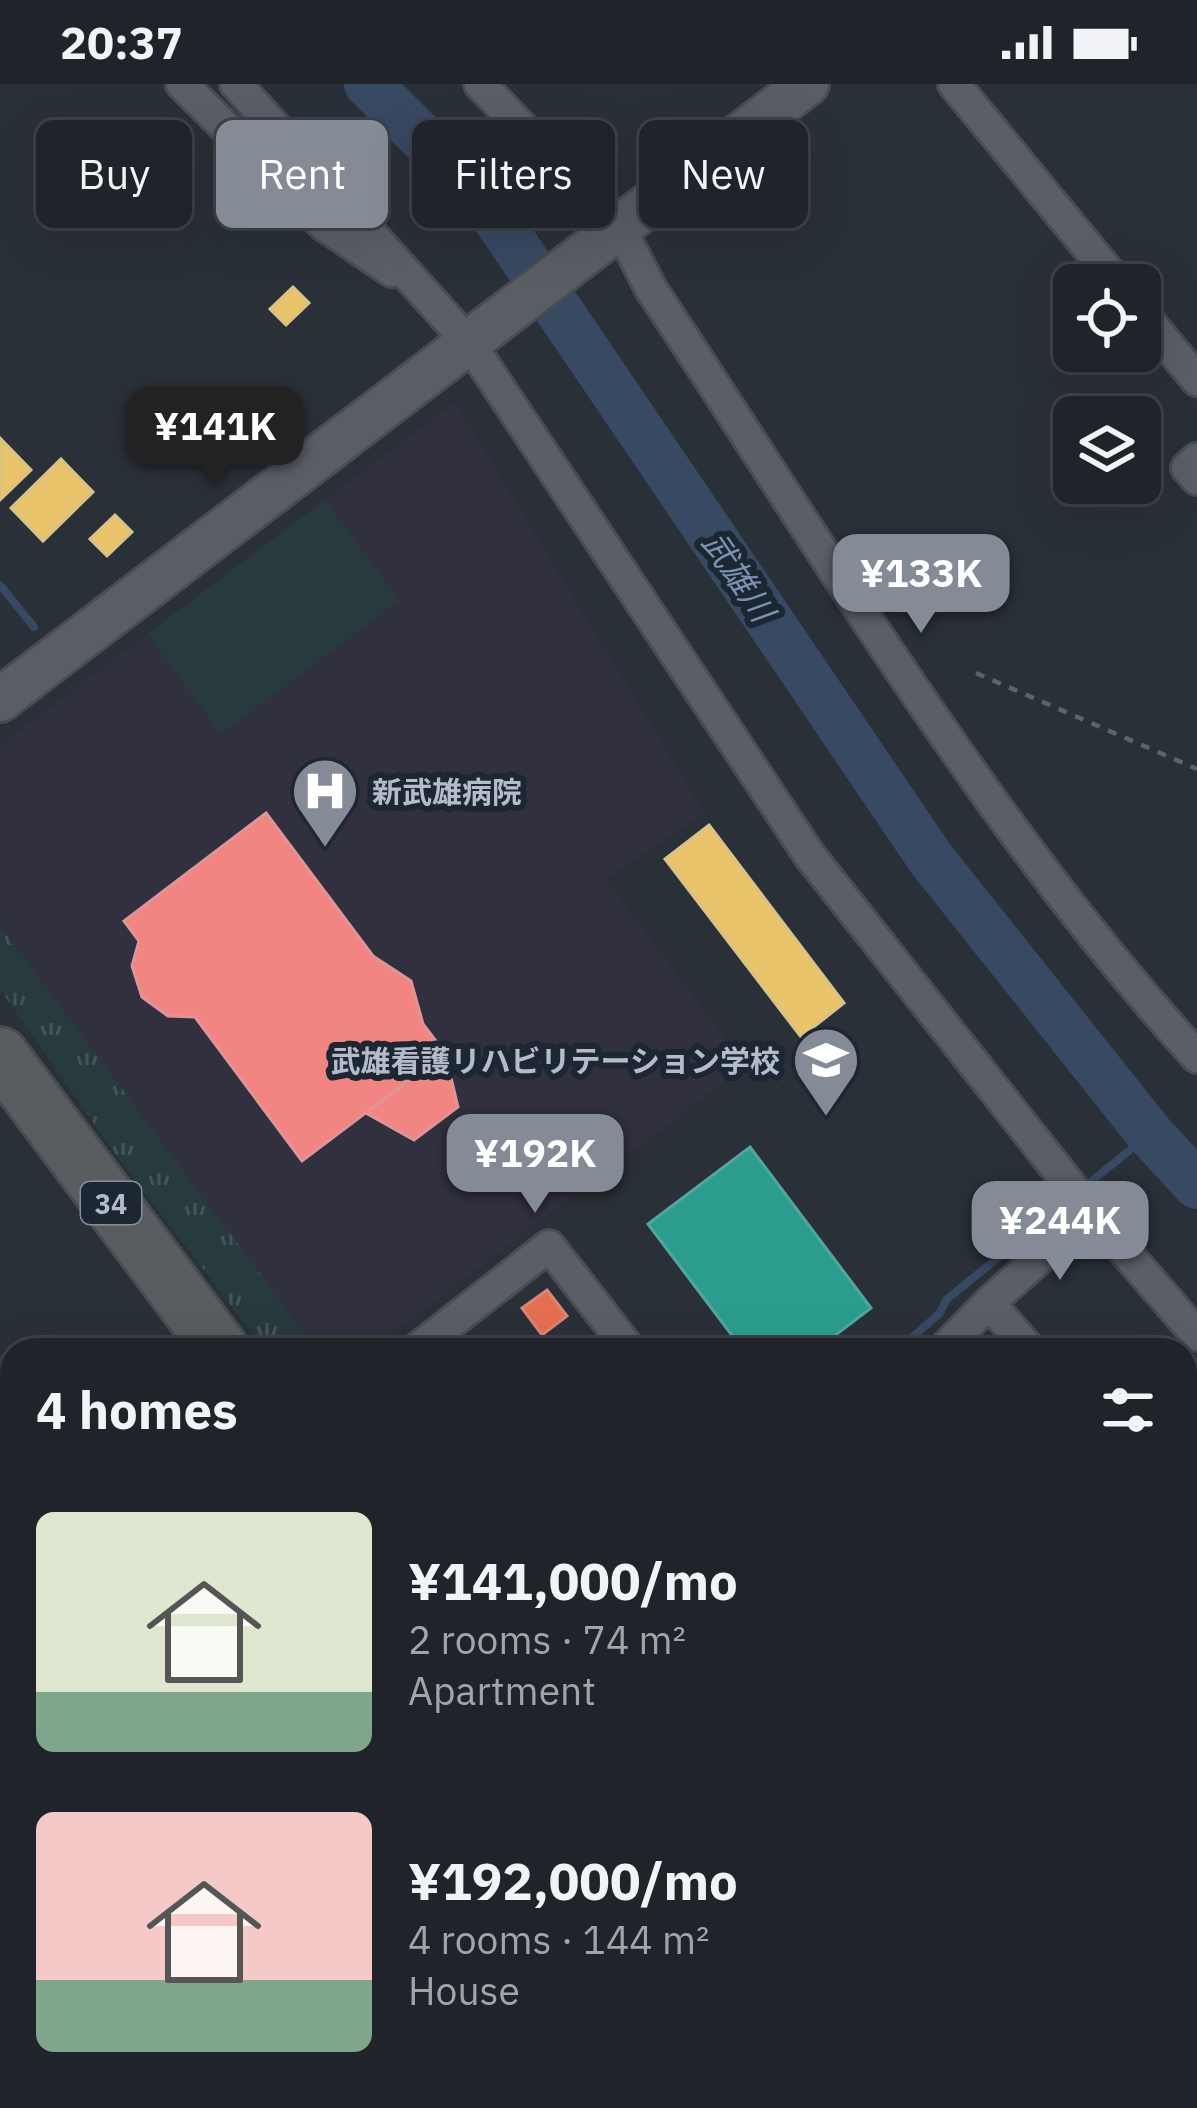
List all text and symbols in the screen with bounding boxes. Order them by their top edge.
text: 20:37 [60,13,183,71]
chip: Buy [36,120,192,228]
chip: Rent [216,120,388,228]
chip: Filters [412,120,615,228]
chip: New [639,120,808,228]
map controls [1053,264,1161,504]
button: locate [1053,264,1161,372]
pin: ¥141K [131,387,299,489]
button: layers [1053,396,1161,504]
text: ¥141K [154,400,276,451]
water label: 武雄川 [693,523,786,632]
pin: ¥133K [837,534,1005,636]
text: ¥133K [860,547,982,598]
hospital icon: 新武雄病院 [290,756,360,850]
place label: 新武雄病院 [372,772,522,811]
school or university icon: 武雄看護リハビリテーション学校 [791,1025,861,1119]
place label: 武雄看護リハビリテーション学校 [331,1041,780,1080]
pin: ¥192K [451,1114,619,1216]
text: ¥192K [474,1127,596,1178]
pin: ¥244K [976,1181,1144,1283]
road number: 34 [81,1182,141,1224]
text: ¥244K [999,1194,1121,1245]
text: 4 homes [36,1377,238,1443]
icon: filters [1095,1377,1161,1443]
text: ¥141,000/mo [408,1548,738,1614]
icon: home [132,1560,276,1704]
text: 2 rooms · 74 m² [408,1614,686,1665]
text: Apartment [408,1665,596,1716]
text: ¥192,000/mo [408,1848,738,1914]
icon: home [132,1860,276,2004]
text: 4 rooms · 144 m² [408,1914,710,1965]
text: House [408,1965,520,2016]

